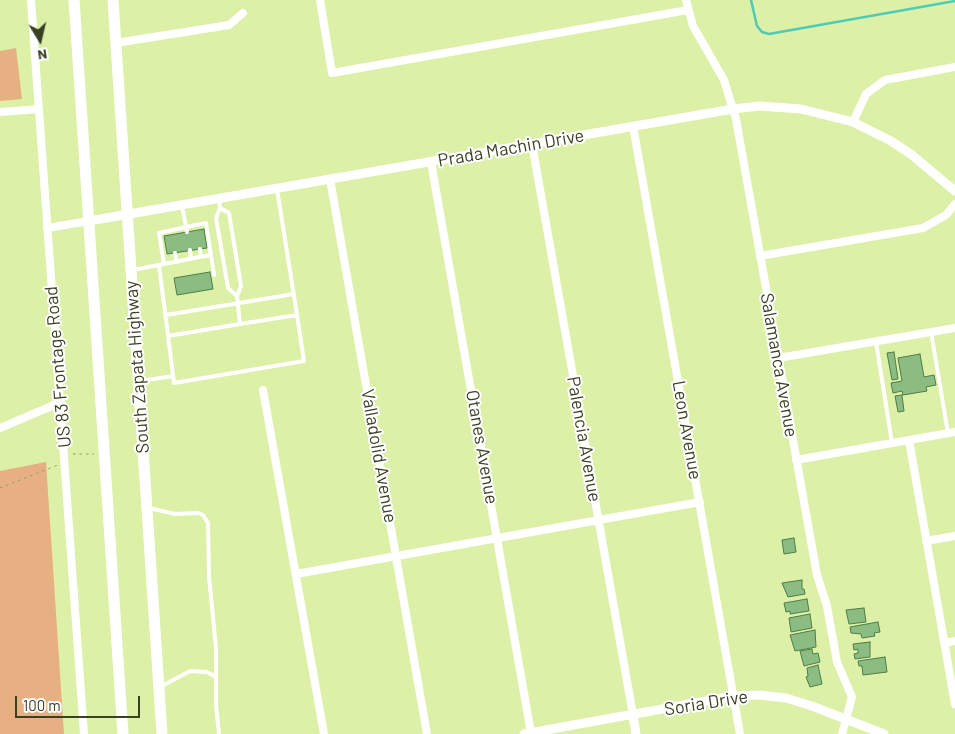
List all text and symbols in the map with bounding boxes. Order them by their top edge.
north arrow [15,15,65,65]
text: N [36,46,48,64]
street label: Prada Machin Drive [436,125,586,171]
street label: South Zapata Highway [120,280,154,454]
street label: US 83 Frontage Road [40,285,76,449]
street label: Salamanca Avenue [756,291,802,439]
street label: Palencia Avenue [562,375,606,503]
street label: Leon Avenue [668,379,706,481]
street label: Valladolid Avenue [357,387,401,525]
street label: Otanes Avenue [461,388,503,506]
scale bar [18,686,142,718]
street label: Soria Drive [663,686,749,720]
text: 100 m [23,696,61,714]

